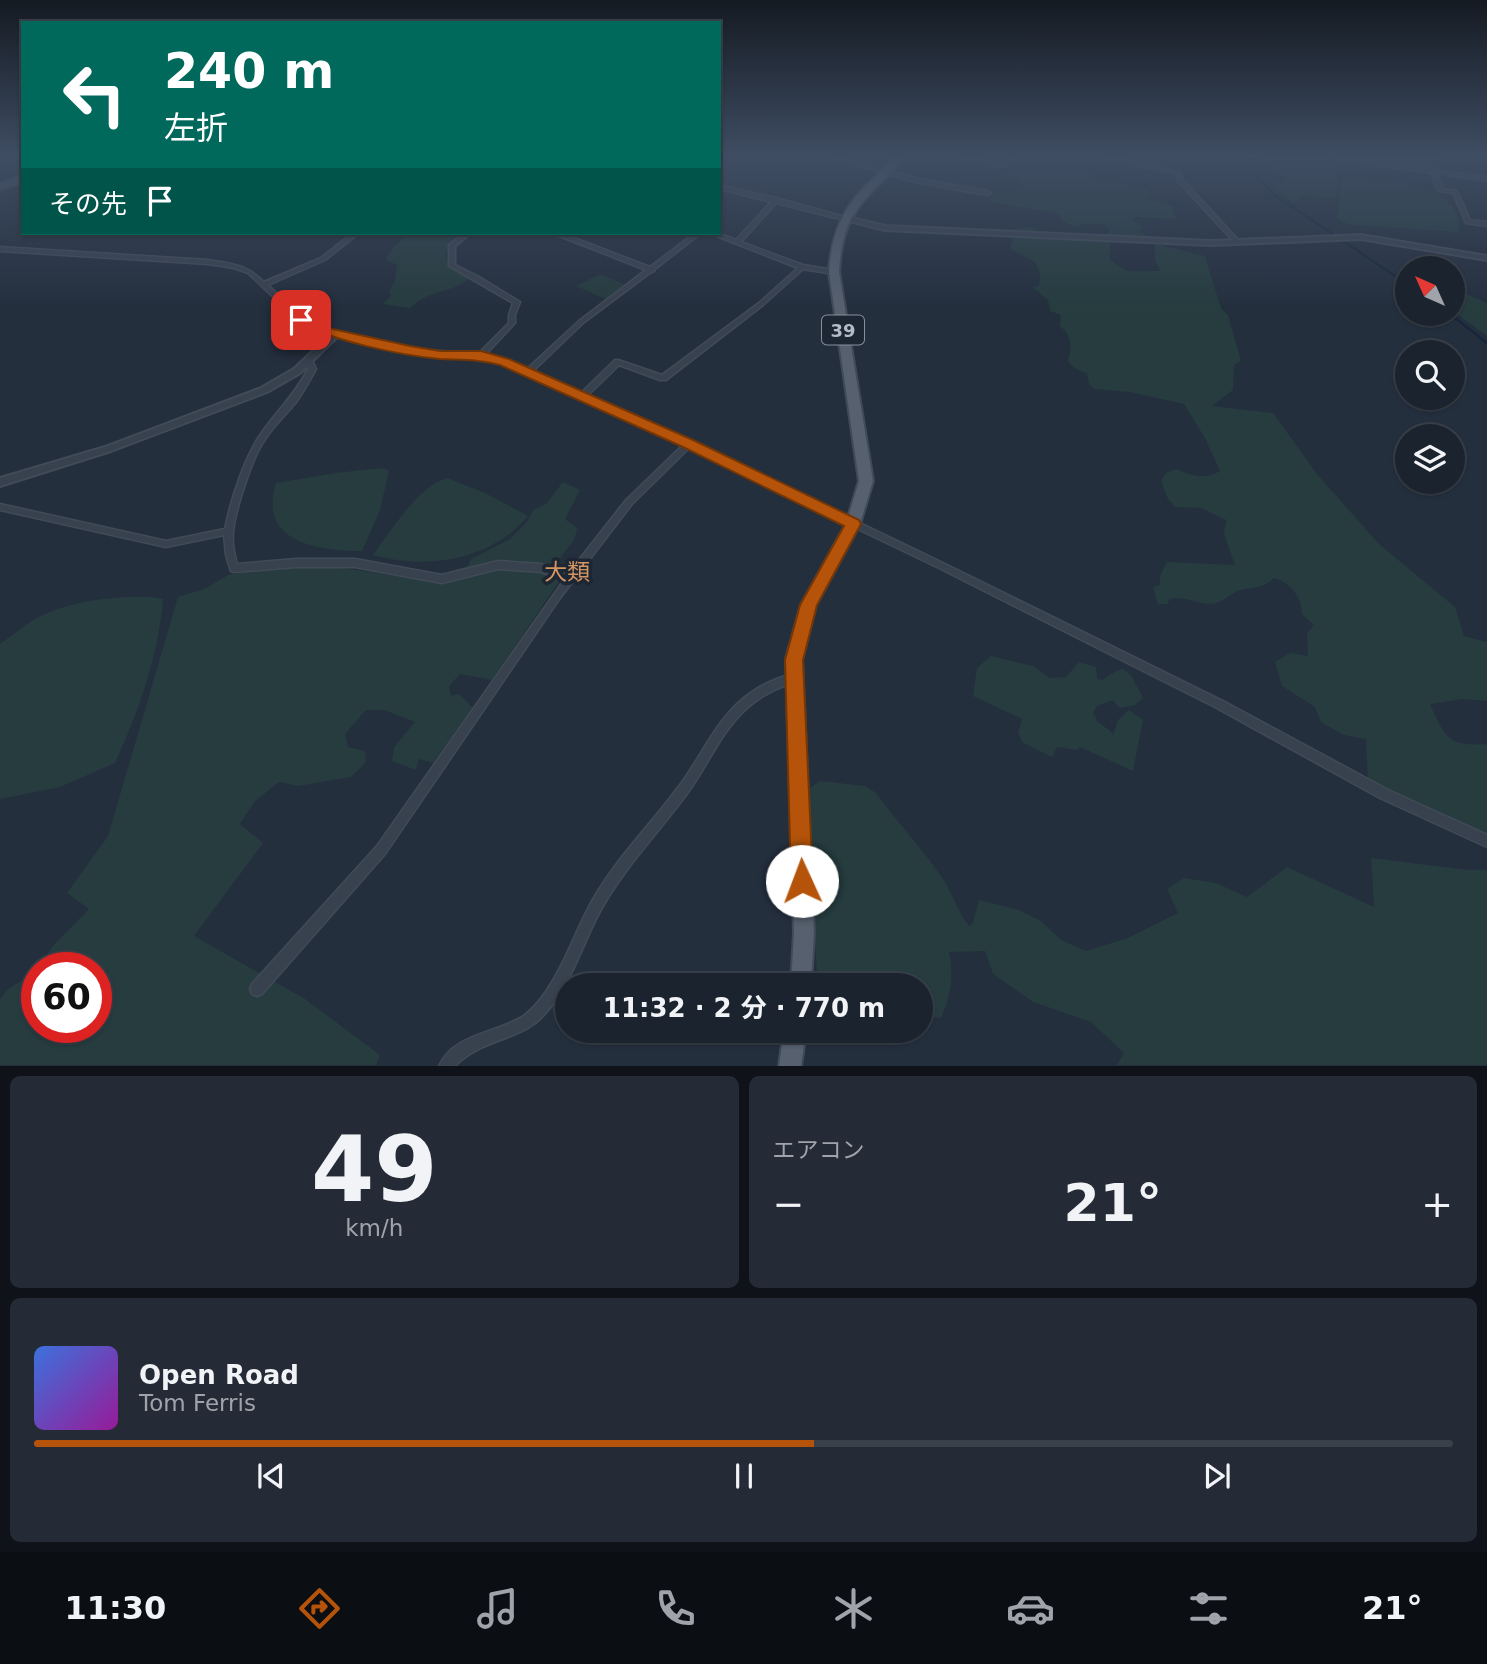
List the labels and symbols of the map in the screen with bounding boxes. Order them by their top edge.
north arrow [1395,256,1465,326]
pin [271,290,331,350]
road number: 39 [822,316,864,344]
district label: 大類 [544,559,590,585]
position arrow [765,844,839,918]
speed limit sign: 60 [21,952,112,1043]

